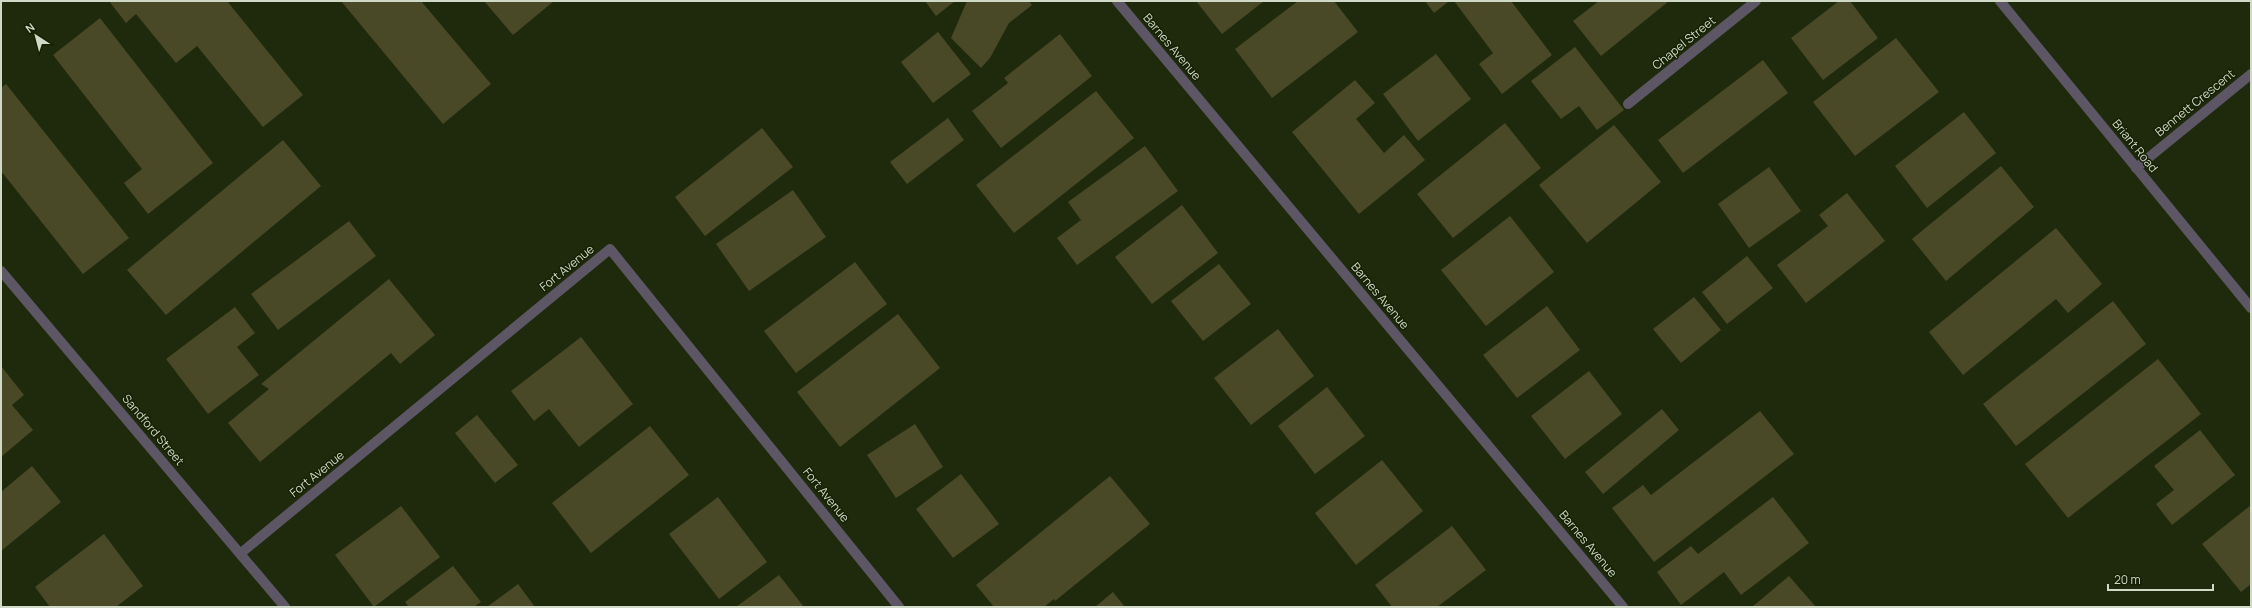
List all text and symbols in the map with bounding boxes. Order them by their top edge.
street label: Barnes Avenue [1139,10,1205,84]
street label: Chapel Street [1648,12,1719,73]
north arrow [16,16,56,56]
text: N [22,19,38,36]
street label: Bennett Crescent [2151,65,2238,140]
street label: Briant Road [2109,115,2162,176]
street label: Fort Avenue [536,240,598,295]
street label: Barnes Avenue [1347,259,1413,333]
street label: Sandford Street [118,390,188,469]
street label: Fort Avenue [286,446,348,501]
street label: Fort Avenue [799,464,854,526]
street label: Barnes Avenue [1555,507,1621,581]
scale bar [2108,566,2213,592]
text: 20 m [2114,571,2141,588]

